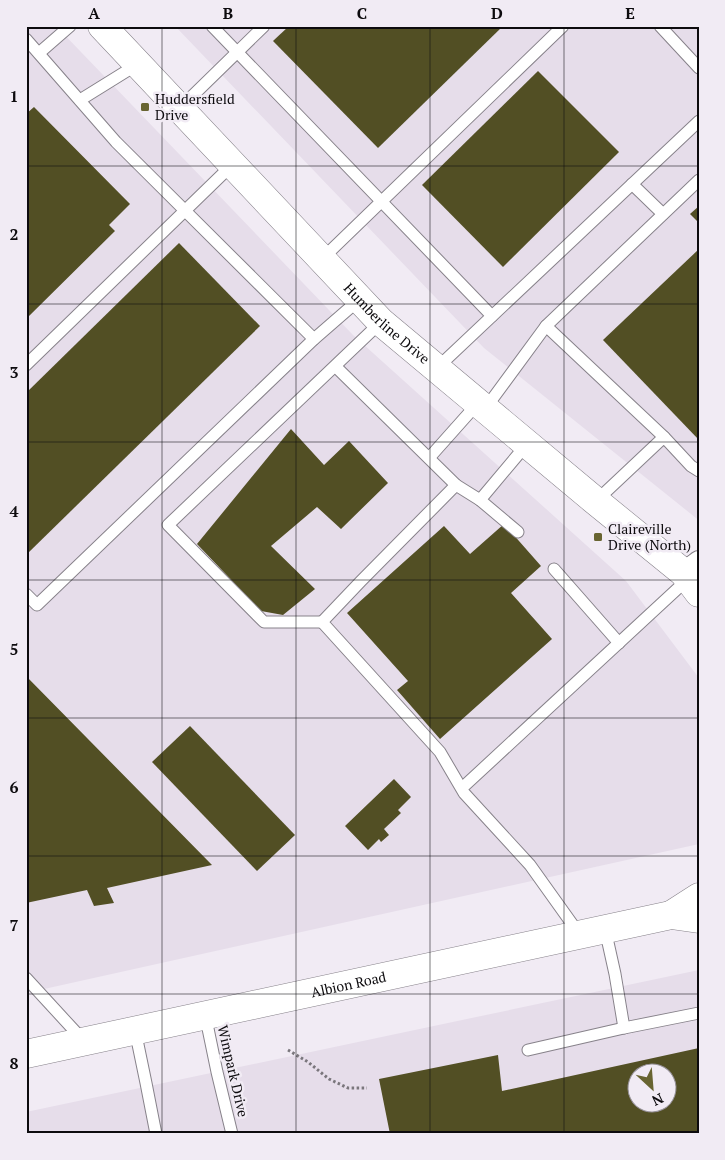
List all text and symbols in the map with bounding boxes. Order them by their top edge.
text: A [88,2,100,24]
text: B [223,2,233,24]
text: C [357,2,367,24]
text: D [491,2,503,24]
text: E [625,2,635,24]
text: 1 [9,85,19,107]
place label: Huddersfield Drive [155,89,235,124]
marker: Huddersfield Drive [139,101,151,113]
text: 2 [9,223,19,245]
street label: Humberline Drive [340,279,434,368]
text: 3 [9,361,19,383]
text: 4 [9,500,19,522]
place label: Claireville Drive (North) [608,519,691,554]
marker: Claireville Drive (North) [592,531,604,543]
text: 5 [9,638,19,660]
text: 6 [9,776,19,798]
text: 7 [9,914,19,936]
street label: Albion Road [309,967,388,1001]
street label: Wimpark Drive [214,1023,253,1119]
text: 8 [9,1052,19,1074]
north arrow [628,1062,678,1112]
text: N [649,1089,667,1111]

